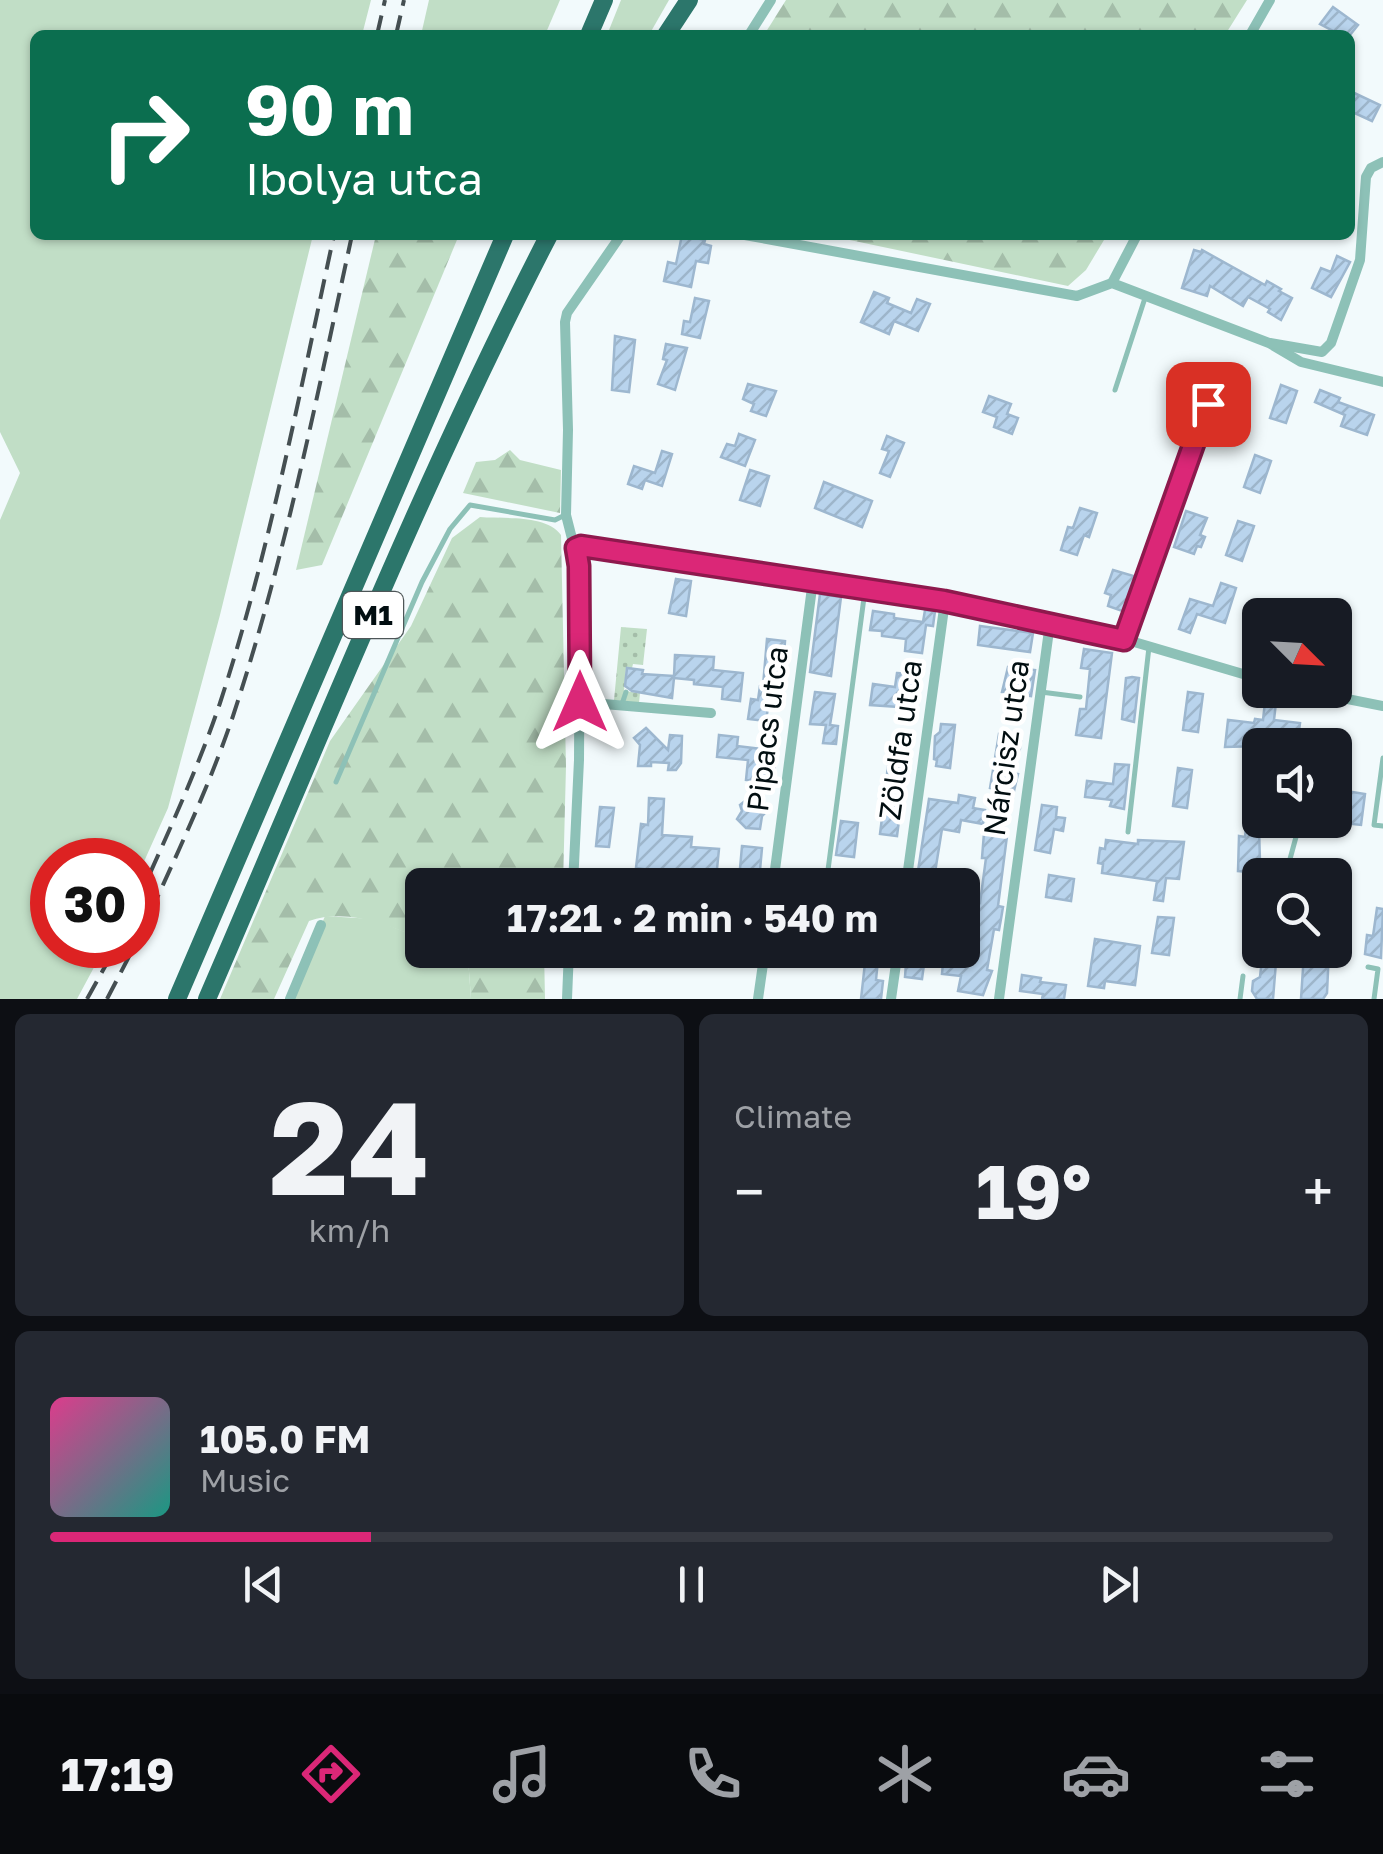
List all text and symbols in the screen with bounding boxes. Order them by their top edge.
text: 90 m [245,66,414,150]
icon: right [80,70,210,200]
text: Ibolya utca [245,151,483,205]
pin [1166,362,1251,447]
icon: arrive [1181,377,1236,432]
road number: M1 [343,592,403,638]
north arrow [1242,598,1352,708]
map controls [1242,598,1352,968]
street label: Pipacs utca [739,644,795,814]
position arrow [528,650,632,754]
street label: Zöldfa utca [871,657,929,822]
street label: Nárcisz utca [976,657,1036,838]
button: sound [1242,728,1352,838]
speed limit sign: 30 [30,838,160,968]
button: search [1242,858,1352,968]
text: 17:21 · 2 min · 540 m [507,895,878,940]
text: 24 [269,1068,430,1224]
text: Climate [734,1097,852,1135]
text: 19° [976,1145,1091,1236]
text: − [734,1158,764,1224]
text: + [1303,1158,1333,1224]
text: km/h [309,1211,390,1249]
text: 105.0 FM [200,1416,370,1461]
text: Music [200,1461,290,1499]
icon: previous [236,1557,291,1612]
icon: pause [664,1557,719,1612]
icon: next [1092,1557,1147,1612]
icon: directions [296,1739,366,1809]
icon: music [487,1739,557,1809]
icon: phone [678,1739,748,1809]
icon: climate [870,1739,940,1809]
icon: car [1061,1739,1131,1809]
icon: filters [1252,1739,1322,1809]
text: 17:19 [61,1747,175,1801]

